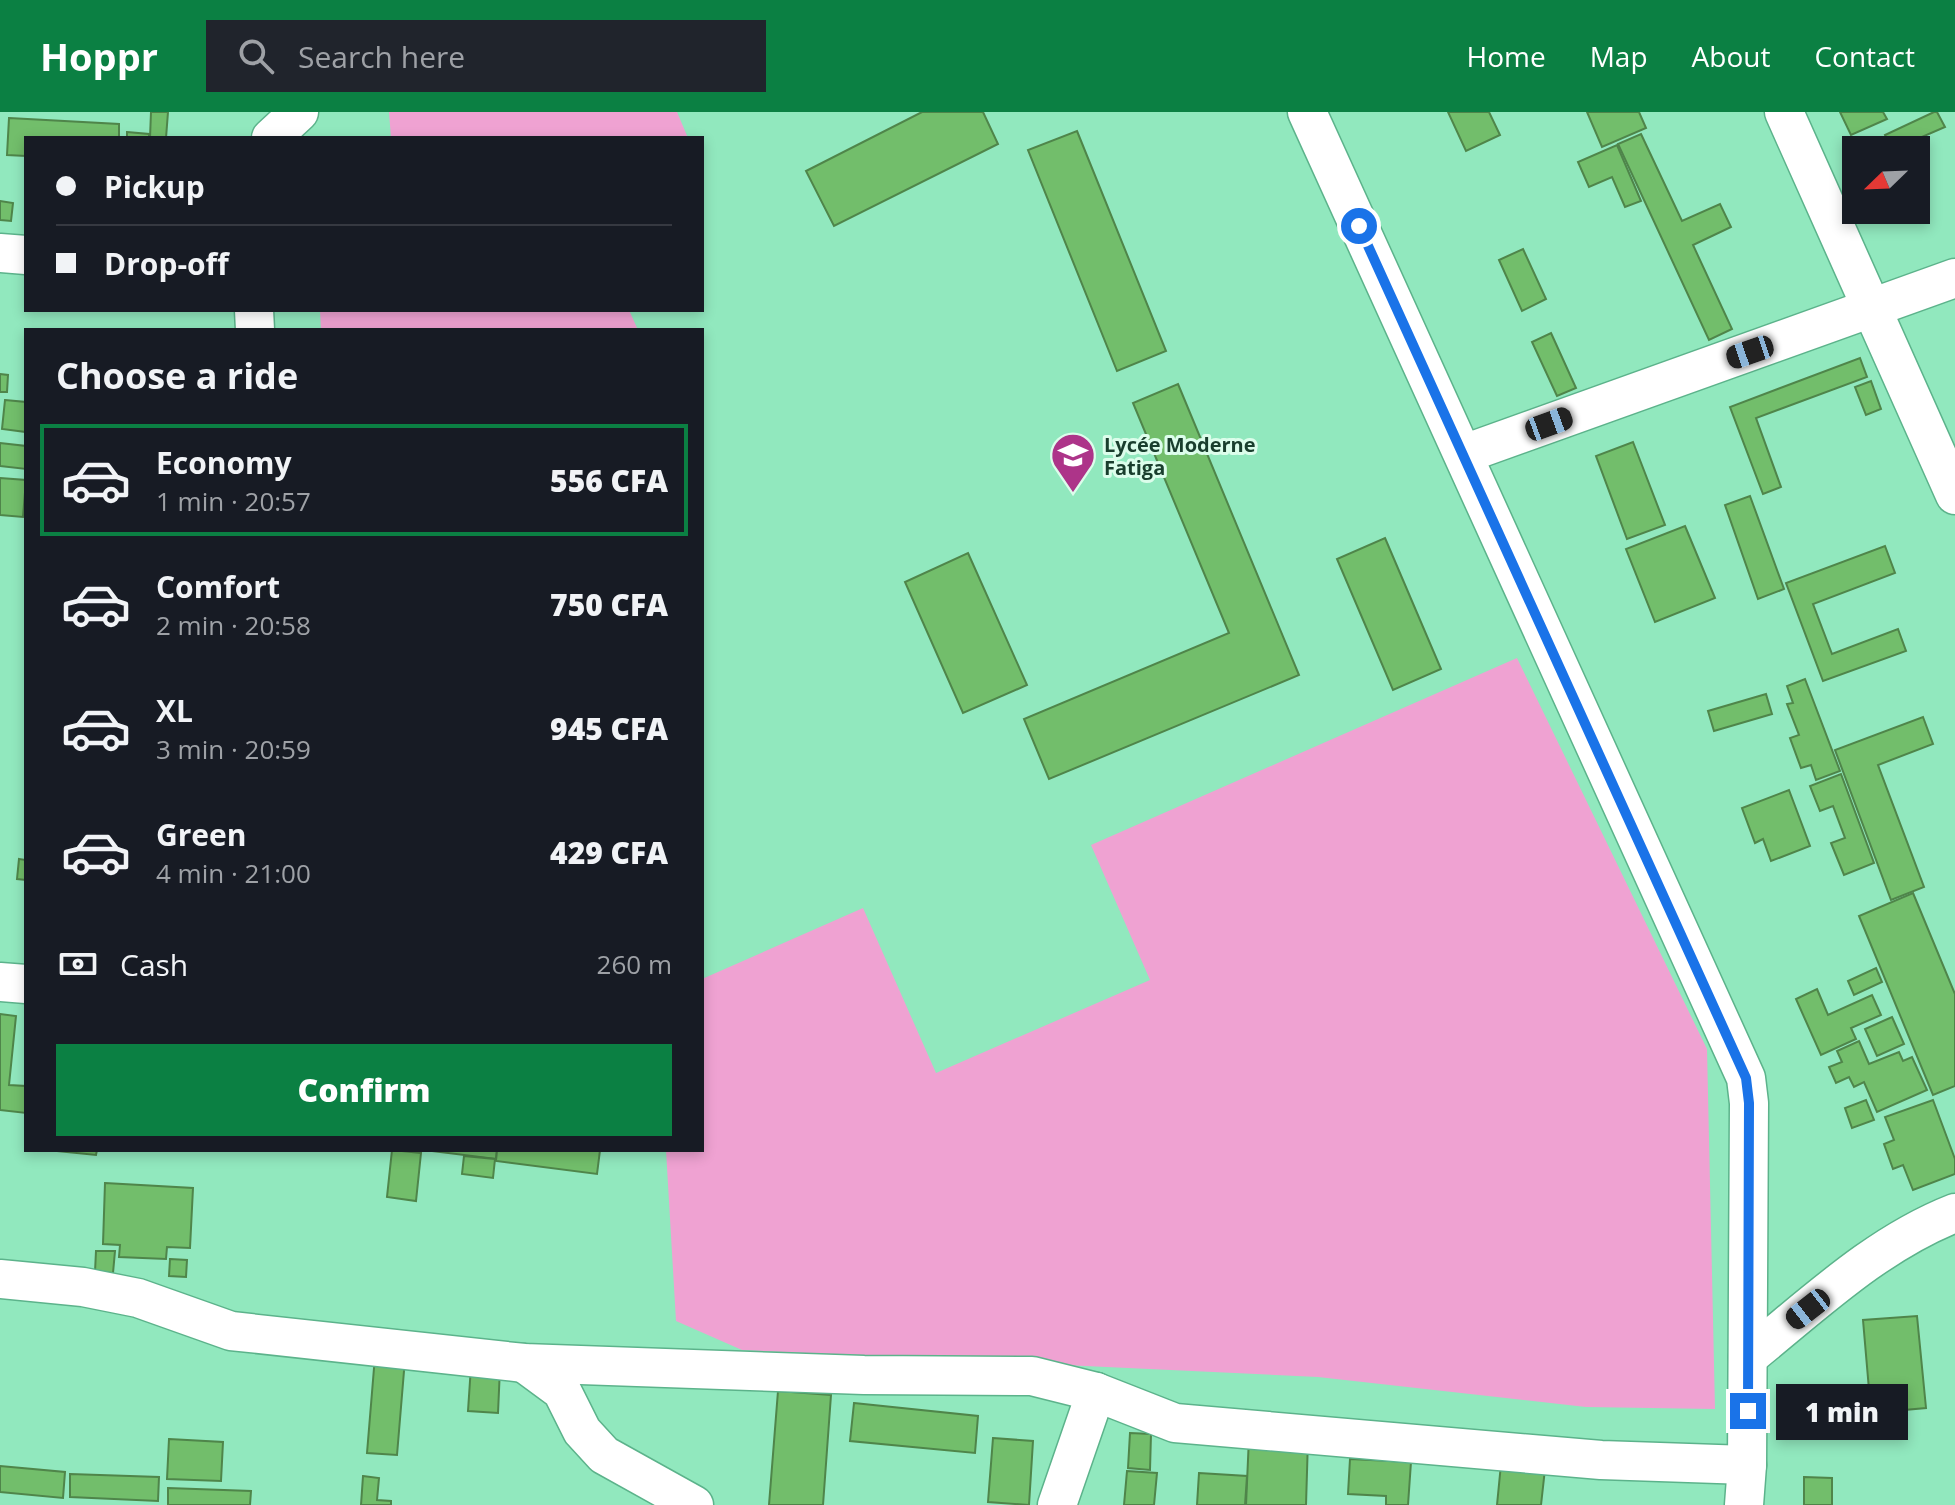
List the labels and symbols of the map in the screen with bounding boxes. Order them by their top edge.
north arrow [1842,136,1930,224]
route start [1341,208,1377,244]
car [1723,333,1777,371]
car [1522,405,1576,443]
school or university icon: Lycée Moderne Fatiga [1049,431,1097,494]
place label: Lycée Moderne Fatiga [1104,431,1256,481]
car [1782,1285,1834,1333]
callout: 1 min [1776,1383,1908,1439]
route end [1730,1393,1766,1429]

